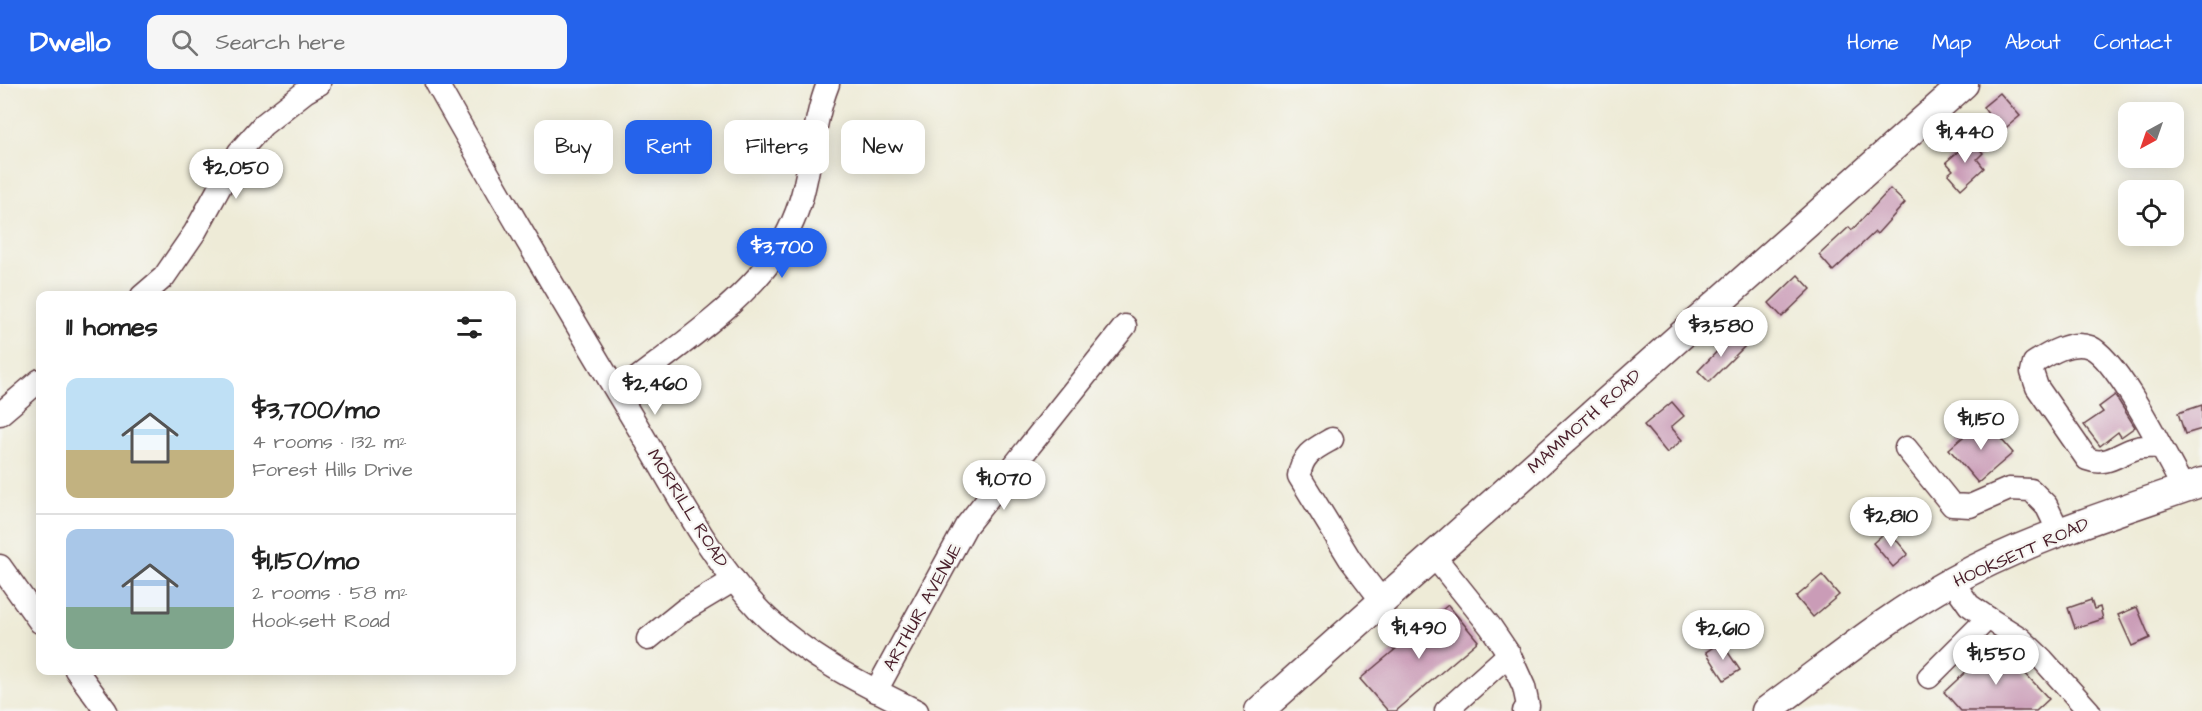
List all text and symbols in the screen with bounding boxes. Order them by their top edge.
search box [147,15,567,69]
text: Dwello [30,23,111,62]
icon: search [168,26,201,59]
text: Search here [216,27,345,58]
text: Home [1847,28,1899,57]
text: Map [1932,28,1972,57]
text: About [2005,28,2061,57]
text: Contact [2094,28,2172,57]
north arrow [2118,102,2184,168]
map controls [2118,102,2184,246]
pin: $1,440 [1916,113,2014,164]
text: $1,440 [1936,118,1994,146]
chip: Buy [534,120,613,174]
chip: Rent [625,120,712,174]
chip: Filters [724,120,829,174]
chip: New [841,120,925,174]
pin: $2,050 [187,149,285,200]
text: $2,050 [203,154,269,182]
button: locate [2118,180,2184,246]
pin: $3,700 [733,228,831,279]
text: $3,700 [751,233,813,261]
pin: $3,580 [1672,307,1770,358]
text: 11 homes [66,309,158,345]
icon: filters [453,311,486,344]
text: $3,580 [1689,312,1753,340]
street label: MAMMOTH ROAD [1522,363,1647,479]
pin: $2,460 [606,365,704,416]
text: $2,460 [623,370,687,398]
text: $3,700/mo [252,392,380,428]
pin: $1,150 [1932,400,2030,451]
icon: home [114,402,186,474]
text: $1,150 [1958,405,2004,433]
text: 4 rooms · 132 m² [252,428,407,456]
street label: MORRILL ROAD [641,444,734,573]
text: Forest Hills Drive [252,456,413,484]
pin: $1,070 [955,460,1053,511]
text: $1,070 [977,465,1031,493]
pin: $2,810 [1842,497,1940,548]
text: $2,810 [1864,502,1918,530]
street label: HOOKSETT ROAD [1949,511,2093,594]
street label: ARTHUR AVENUE [877,539,968,675]
text: $1,150/mo [252,543,359,579]
icon: home [114,553,186,625]
text: 2 rooms · 58 m² [252,579,408,607]
text: Hooksett Road [252,607,390,635]
pin: $1,490 [1370,609,1468,660]
pin: $2,610 [1674,610,1772,661]
text: $1,490 [1392,614,1446,642]
text: $2,610 [1696,615,1750,643]
pin: $1,550 [1947,635,2045,686]
text: $1,550 [1967,640,2025,668]

